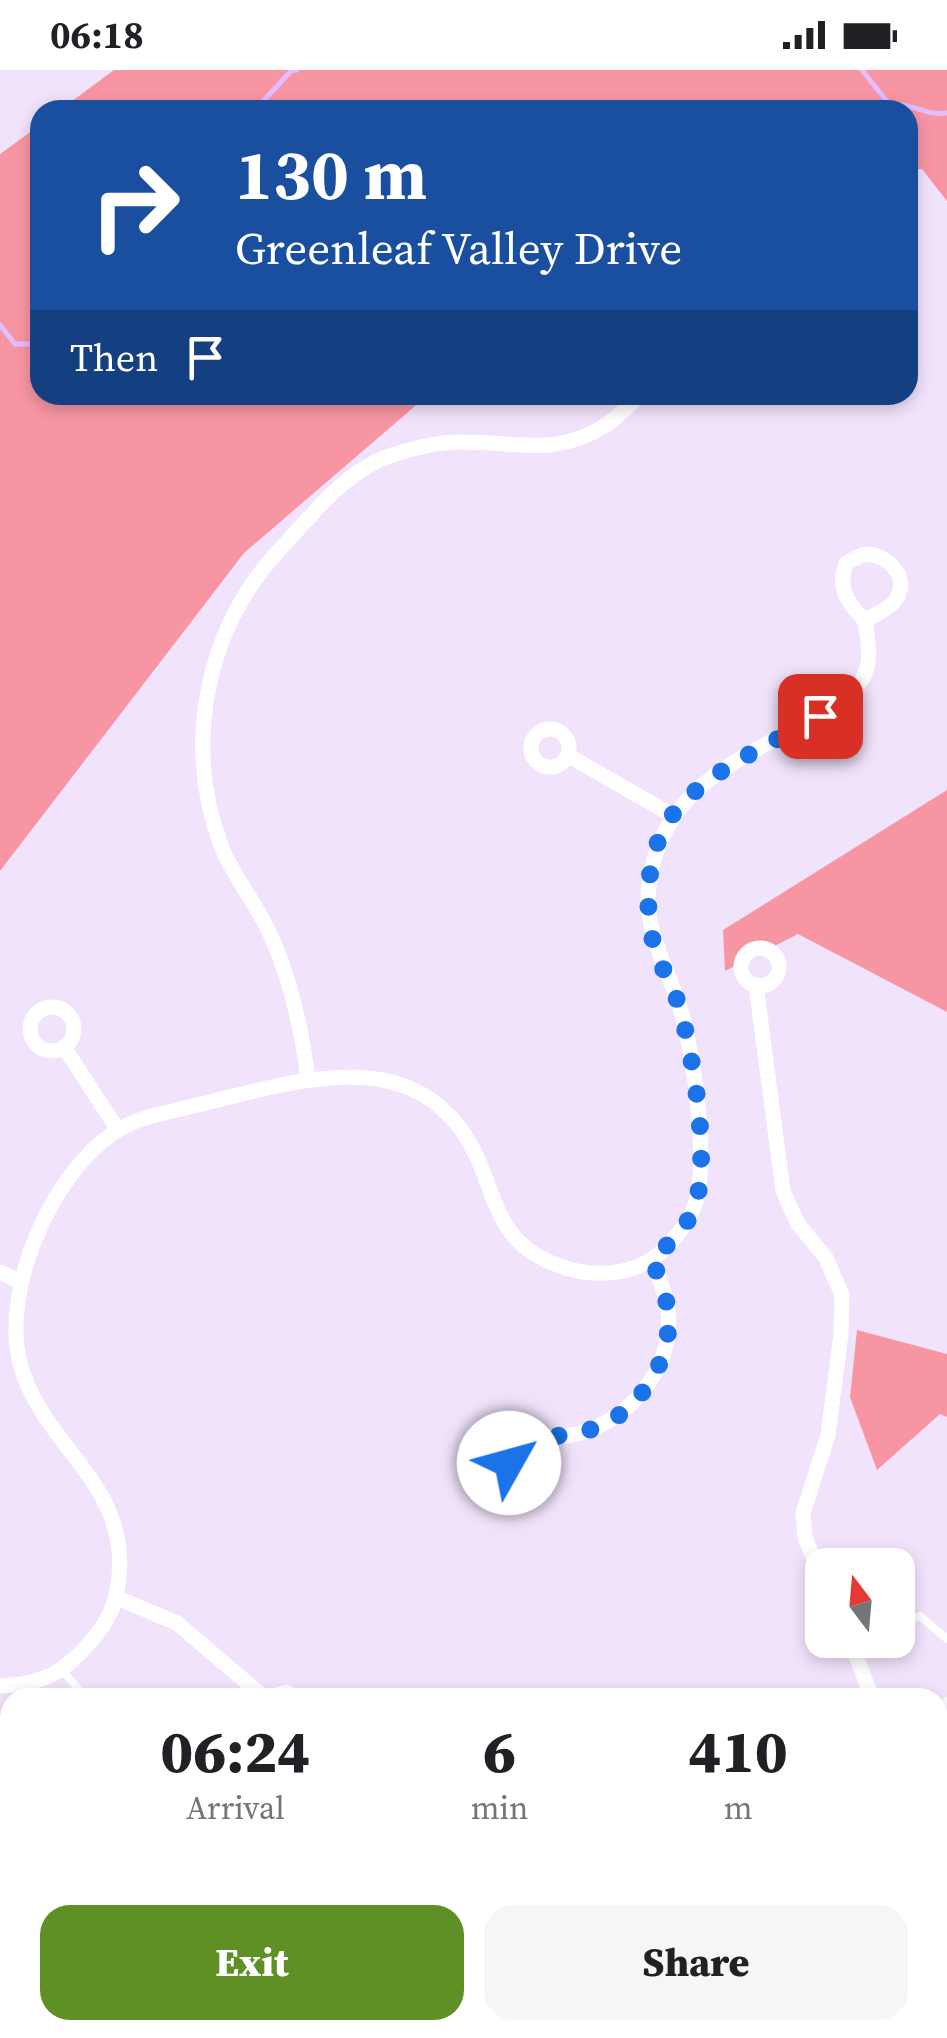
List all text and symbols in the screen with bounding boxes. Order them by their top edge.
text: 06:18 [50,9,144,61]
text: 130 m [235,126,427,222]
icon: right [70,140,200,270]
text: Greenleaf Valley Drive [235,217,682,279]
icon: arrive [178,330,233,385]
text: Then [70,332,158,384]
pin [778,674,863,759]
icon: arrive [793,689,848,744]
position arrow [457,1411,561,1515]
north arrow [805,1548,915,1658]
map controls [805,1548,915,1658]
text: 06:24 [160,1710,310,1792]
text: 6 [483,1710,516,1792]
text: 410 [689,1710,788,1792]
text: Arrival [186,1786,285,1830]
text: min [471,1786,528,1830]
text: m [724,1786,753,1830]
button: Exit [40,1905,464,2020]
button: Share [484,1905,908,2020]

